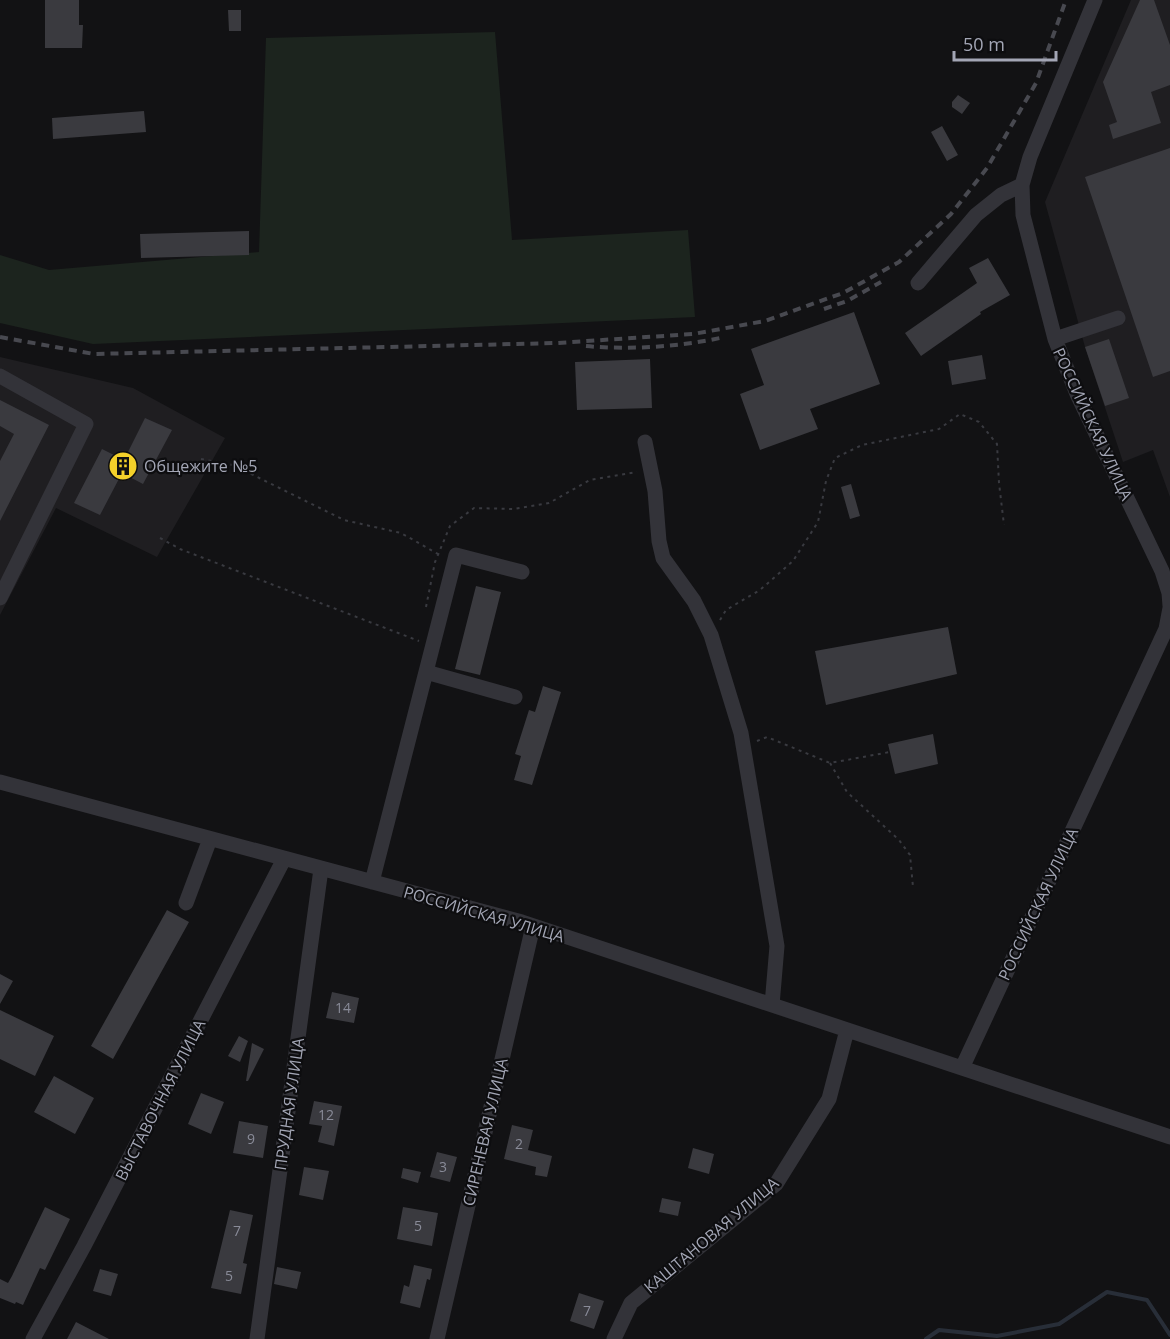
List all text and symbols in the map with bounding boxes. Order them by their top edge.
scale bar [954,24,1056,62]
text: 50 m [963,32,1005,56]
street label: РОССИЙСКАЯ УЛИЦА [1048,344,1138,505]
building icon: Общежите №5 [107,450,139,482]
place label: Общежите №5 [144,455,257,477]
street label: РОССИЙСКАЯ УЛИЦА [993,823,1083,984]
street label: РОССИЙСКАЯ УЛИЦА [401,881,568,948]
house number: 14 [335,998,351,1017]
street label: ВЫСТАВОЧНАЯ УЛИЦА [110,1015,211,1184]
street label: ПРУДНАЯ УЛИЦА [269,1036,309,1172]
street label: СИРЕНЕВАЯ УЛИЦА [457,1055,513,1208]
house number: 12 [318,1105,334,1124]
house number: 9 [247,1129,255,1148]
house number: 2 [515,1134,523,1153]
house number: 3 [439,1157,447,1176]
street label: КАШТАНОВАЯ УЛИЦА [639,1172,784,1298]
house number: 5 [414,1216,422,1235]
house number: 7 [233,1221,241,1240]
house number: 5 [225,1266,233,1285]
house number: 7 [583,1301,591,1320]

